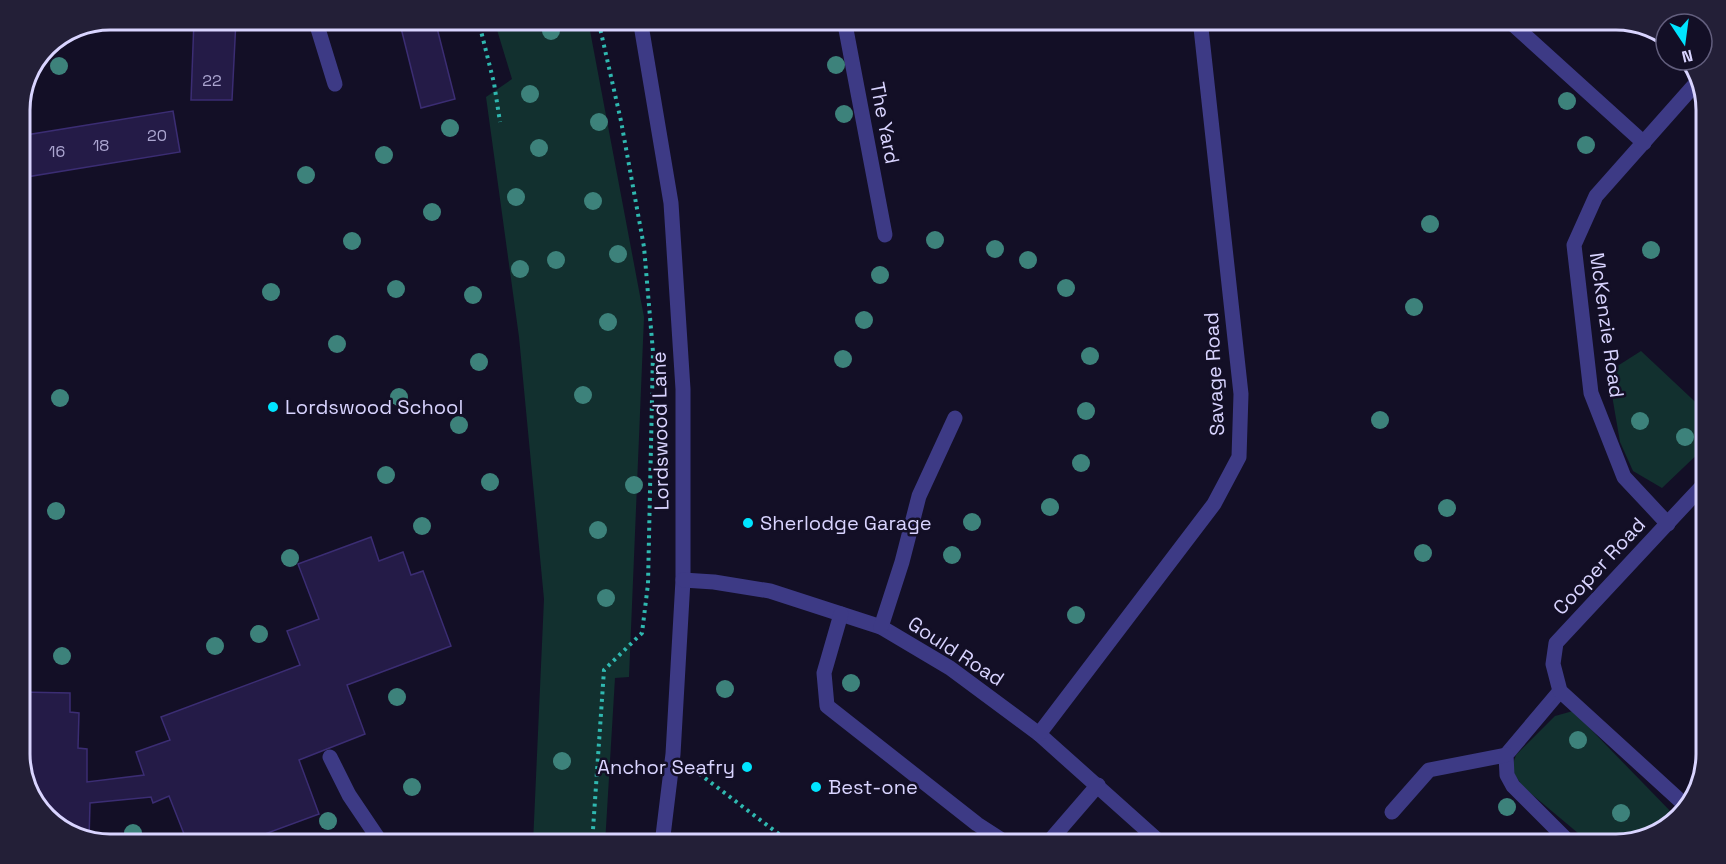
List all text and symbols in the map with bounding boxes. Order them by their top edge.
north arrow [1654,12,1714,72]
text: N [1680,45,1695,68]
house number: 22 [202,70,222,91]
street label: The Yard [864,80,906,166]
house number: 20 [147,125,167,146]
house number: 18 [93,135,109,156]
house number: 16 [49,141,65,162]
street label: McKenzie Road [1584,251,1630,399]
street label: Savage Road [1198,311,1230,437]
street label: Lordswood Lane [646,351,674,511]
place label: Lordswood School [285,394,463,420]
marker: Lordswood School [266,400,280,414]
place label: Sherlodge Garage [760,510,932,536]
street label: Cooper Road [1547,512,1651,620]
marker: Sherlodge Garage [741,516,755,530]
street label: Gould Road [903,610,1009,692]
place label: Anchor Seafry [597,754,735,780]
marker: Anchor Seafry [740,760,754,774]
place label: Best-one [828,774,918,800]
marker: Best-one [809,780,823,794]

